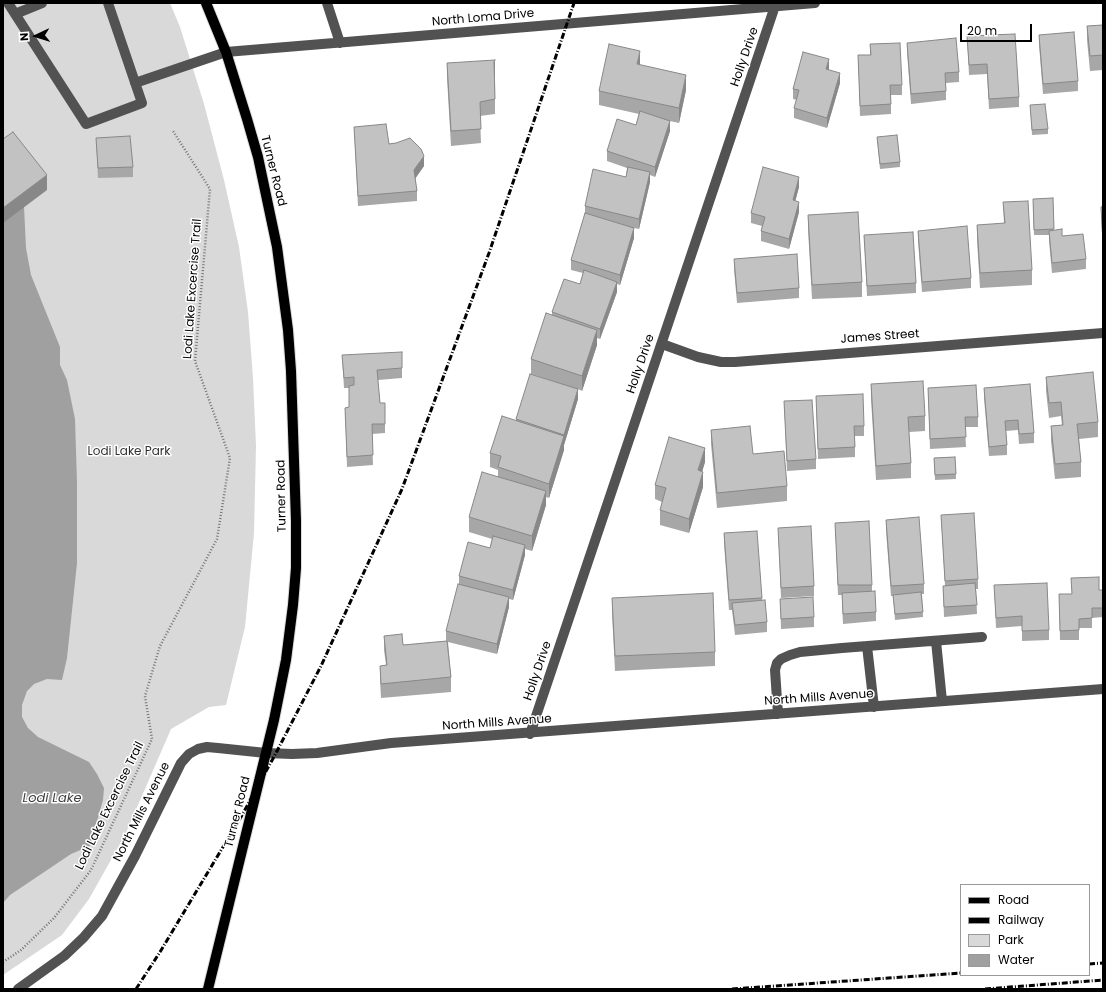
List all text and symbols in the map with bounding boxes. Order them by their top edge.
street label: North Loma Drive [431,6,535,30]
north arrow [16,16,56,56]
scale bar [962,16,1034,42]
text: 20 m [967,22,997,39]
street label: Holly Drive [728,25,762,89]
text: N [16,32,32,42]
street label: Turner Road [257,134,289,208]
street label: Lodi Lake Excercise Trail [181,218,205,360]
street label: James Street [840,327,920,347]
street label: Holly Drive [624,332,658,396]
park label: Lodi Lake Park [88,445,170,459]
street label: Turner Road [274,460,290,532]
street label: Holly Drive [521,639,555,703]
street label: North Mills Avenue [764,687,874,709]
street label: North Mills Avenue [442,712,552,734]
street label: Lodi Lake Excercise Trail [73,740,147,872]
street label: North Mills Avenue [111,760,173,864]
street label: Turner Road [222,775,254,849]
water label: Lodi Lake [23,791,81,807]
legend [960,884,1090,976]
text: Road [998,891,1029,908]
text: Railway [998,911,1044,928]
text: Park [998,931,1024,948]
text: Water [998,951,1034,968]

